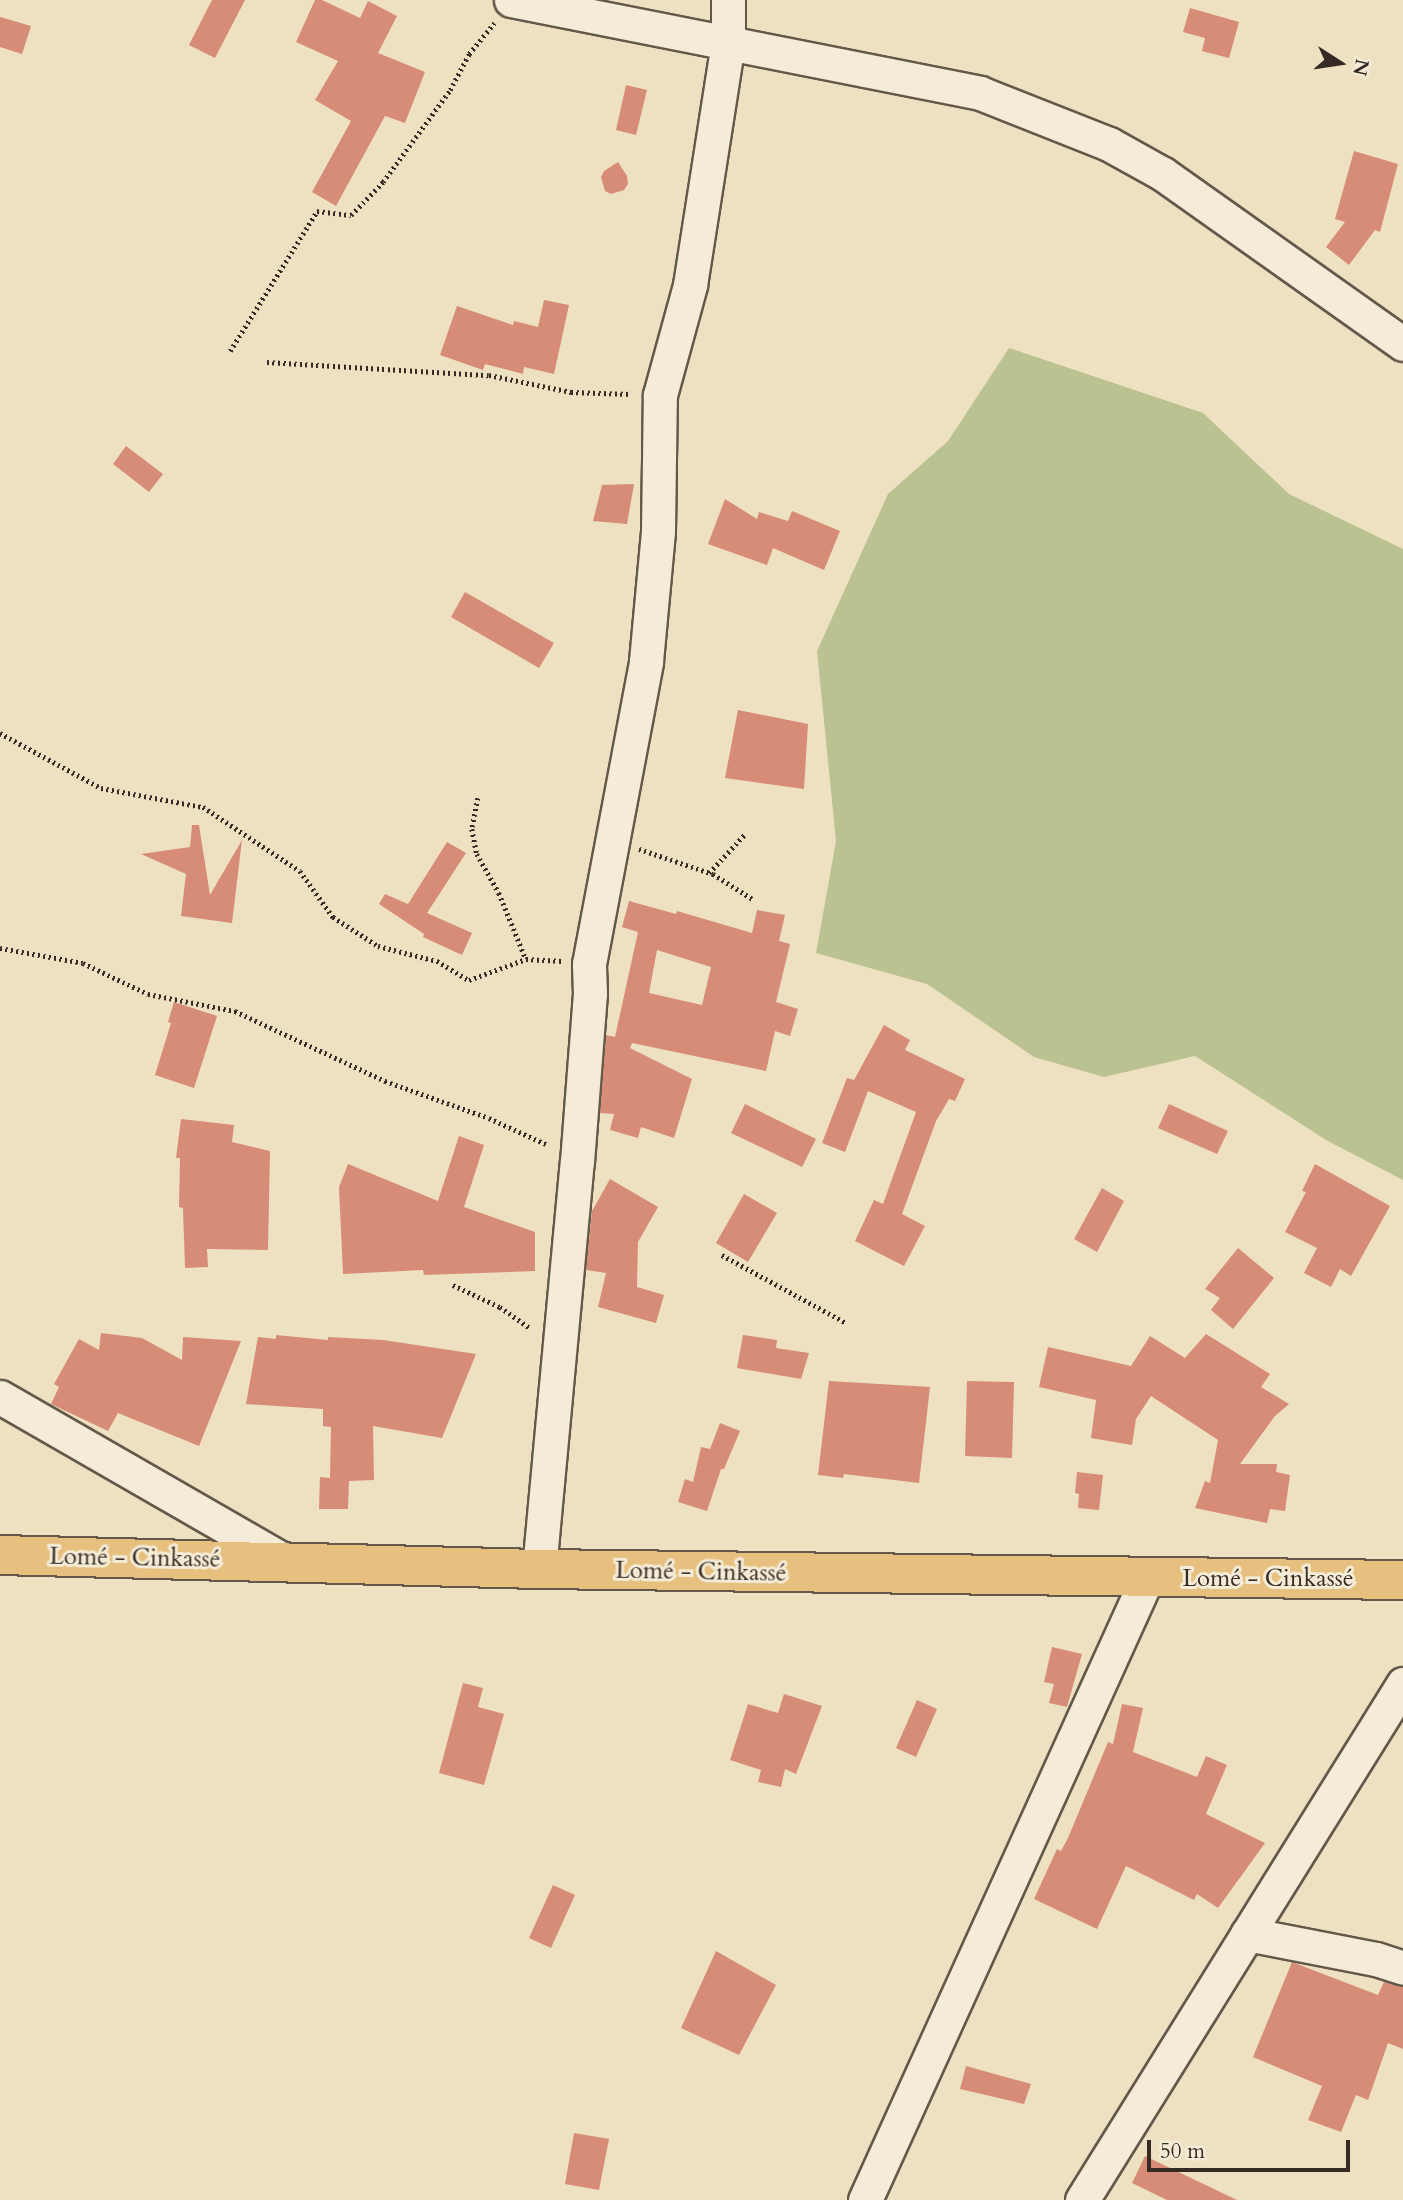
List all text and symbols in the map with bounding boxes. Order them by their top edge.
north arrow [1305,28,1375,98]
text: N [1346,57,1375,78]
street label: Lomé - Cinkassé [49,1542,221,1574]
street label: Lomé - Cinkassé [615,1556,787,1588]
street label: Lomé - Cinkassé [1182,1565,1354,1593]
scale bar [1151,2126,1354,2170]
text: 50 m [1160,2137,1205,2166]

